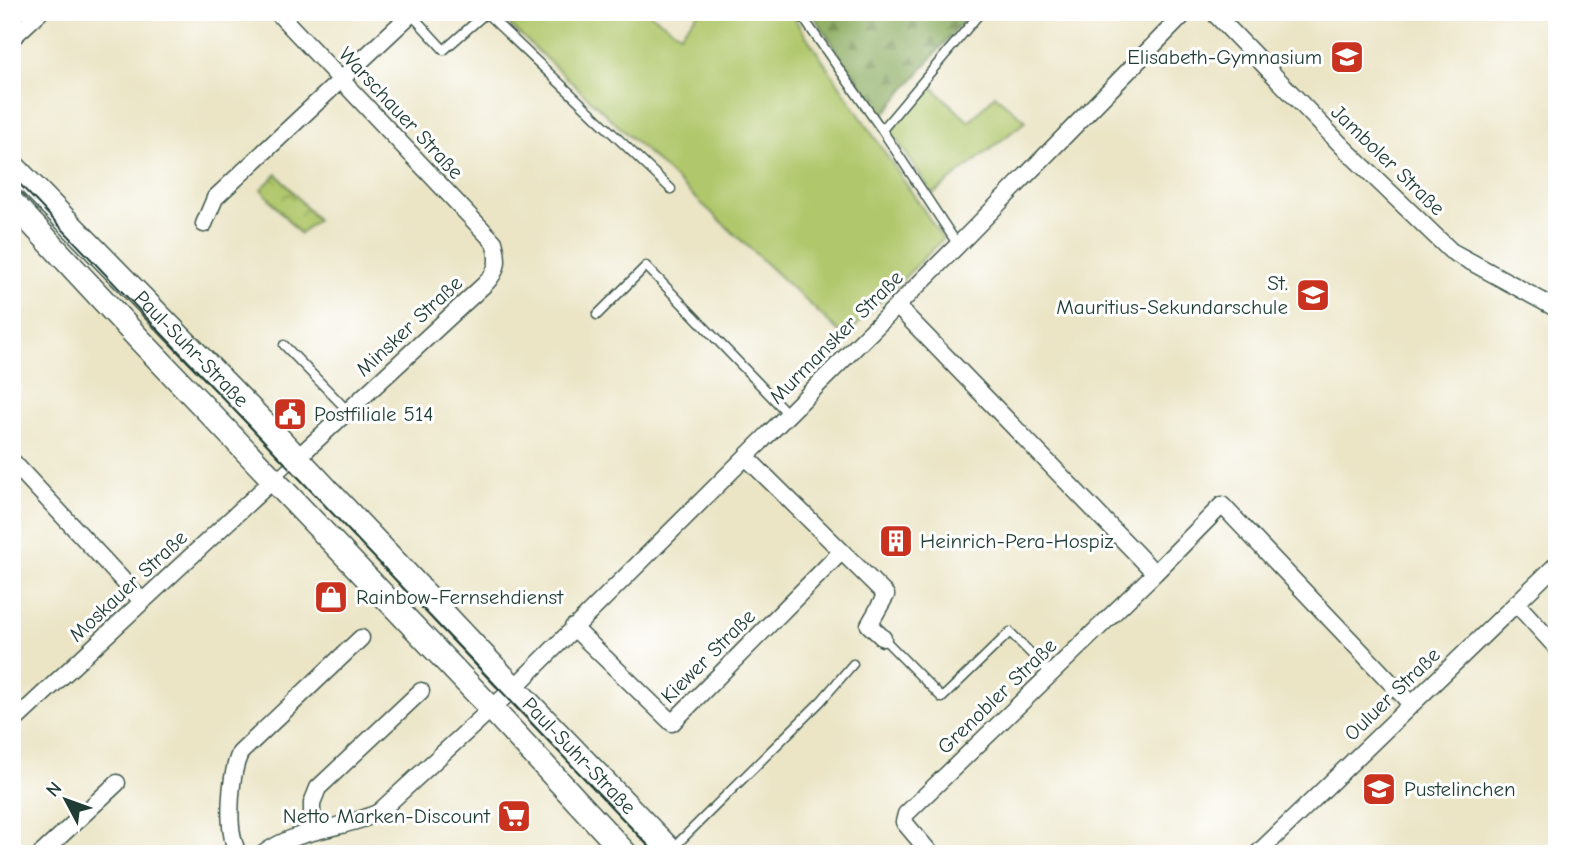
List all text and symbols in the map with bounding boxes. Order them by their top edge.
school or university icon: Elisabeth-Gymnasium [1328,38,1366,76]
street label: Warschauer Straße [334,42,468,184]
place label: Elisabeth-Gymnasium [1127,45,1322,69]
street label: Jamboler Straße [1326,100,1450,220]
street label: Murmansker Straße [764,265,908,409]
street label: Minsker Straße [351,271,467,381]
place label: St. Mauritius-Sekundarschule [1056,271,1288,319]
school or university icon: St. Mauritius-Sekundarschule [1294,276,1332,314]
street label: Paul-Suhr-Straße [130,286,254,412]
public building icon: Postfiliale 514 [271,395,309,433]
place label: Postfiliale 514 [314,402,433,426]
building icon: Heinrich-Pera-Hospiz [877,522,915,560]
street label: Moskauer Straße [64,525,192,647]
place label: Heinrich-Pera-Hospiz [920,529,1114,553]
shop icon: Rainbow-Fernsehdienst [312,578,350,616]
place label: Rainbow-Fernsehdienst [356,585,564,609]
street label: Kiewer Straße [656,604,760,708]
street label: Grenobler Straße [933,633,1061,759]
street label: Ouluer Straße [1339,643,1445,745]
street label: Paul-Suhr-Straße [518,692,641,819]
north arrow [32,764,102,834]
school or university icon: Pustelinchen [1360,770,1398,808]
place label: Pustelinchen [1404,777,1516,801]
text: N [42,778,66,801]
supermarket icon: Netto Marken-Discount [495,797,533,835]
place label: Netto Marken-Discount [283,804,491,828]

